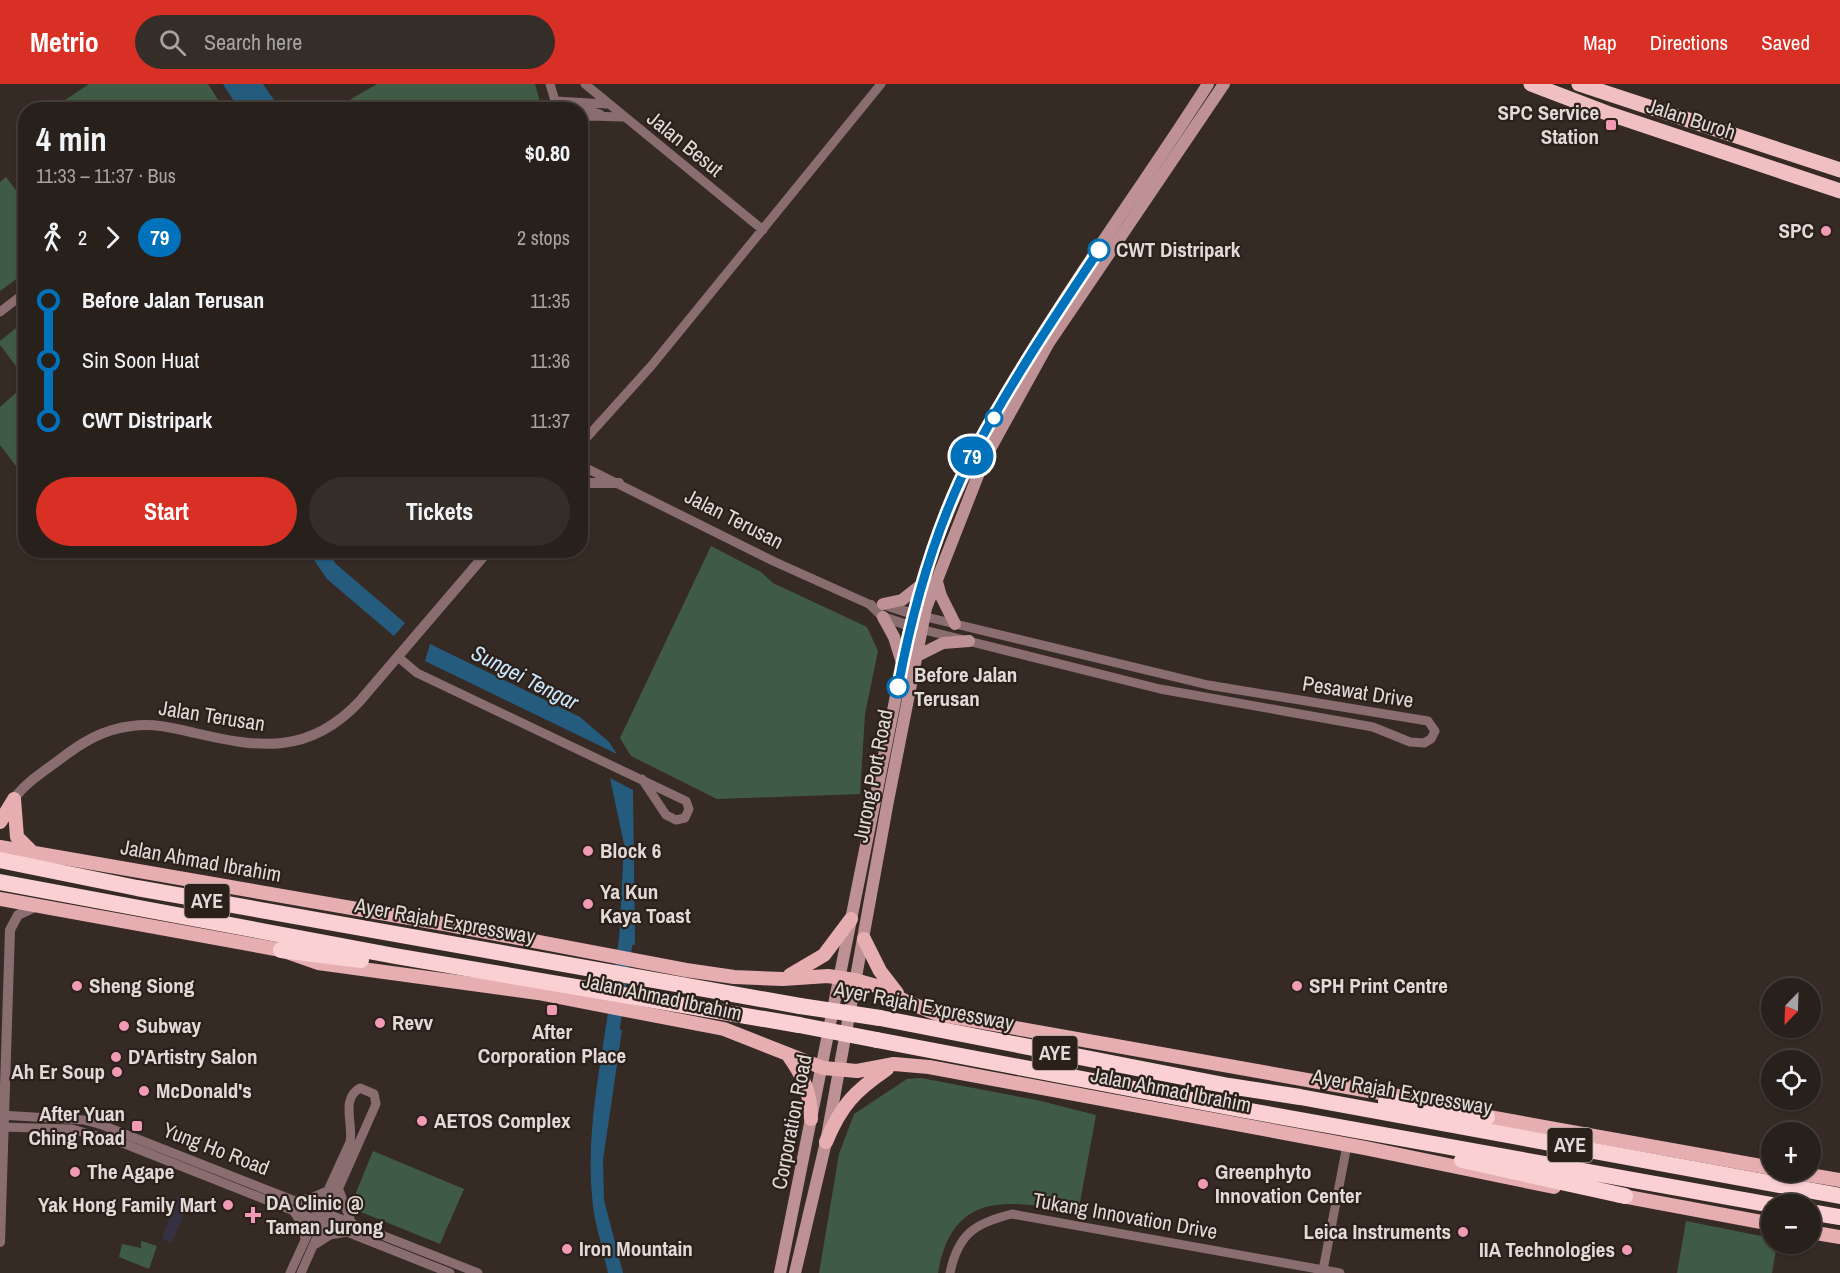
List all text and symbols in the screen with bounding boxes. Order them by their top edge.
search box [135,15,555,69]
text: Metrio [30,23,99,61]
icon: search [156,26,189,59]
text: Search here [204,27,302,57]
text: Map [1583,28,1617,57]
text: Directions [1650,28,1728,57]
text: Saved [1761,28,1810,57]
street label: Jalan Buroh [1643,91,1739,147]
place label: SPC Service Station [1498,98,1599,151]
street label: Jalan Besut [641,104,730,183]
text: 4 min [36,117,107,161]
marker: SPC Service Station [1604,118,1618,132]
text: $0.80 [525,138,570,168]
text: 11:33 – 11:37 · Bus [36,162,176,189]
place label: SPC [1779,216,1814,245]
icon: walk [36,221,69,254]
icon: forward [96,221,129,254]
text: 79 [150,223,169,252]
text: 2 [78,224,87,251]
text: 2 stops [517,224,570,251]
marker: SPC [1819,224,1833,238]
place label: CWT Distripark [1116,235,1241,264]
marker: CWT Distripark [1088,239,1110,261]
text: Before Jalan Terusan [82,285,264,315]
text: 11:35 [530,287,570,314]
text: Sin Soon Huat [82,345,199,375]
text: 11:36 [530,347,570,374]
text: CWT Distripark [82,405,212,435]
text: 11:37 [530,407,570,434]
unlabelled marker [985,409,1003,427]
line badge: 79 [945,436,999,476]
text: 79 [962,442,982,471]
button: Start [36,477,297,546]
button: Tickets [309,477,570,546]
street label: Jalan Terusan [680,481,788,556]
water label: Sungei Tengar [466,637,585,717]
place label: Before Jalan Terusan [914,660,1017,713]
street label: Pesawat Drive [1301,668,1416,715]
marker: Before Jalan Terusan [887,676,909,698]
street label: Jalan Terusan [157,693,267,738]
street label: Jurong Port Road [845,707,900,845]
street label: Jalan Ahmad Ibrahim [118,832,284,889]
place label: Block 6 [600,836,661,865]
marker: Block 6 [581,844,595,858]
place label: Ya Kun Kaya Toast [600,877,691,930]
road number: AYE [184,884,230,918]
street label: Ayer Rajah Expressway [352,890,538,951]
marker: Ya Kun Kaya Toast [581,897,595,911]
street label: Jalan Ahmad Ibrahim [580,965,745,1028]
place label: Sheng Siong [89,971,195,1000]
place label: SPH Print Centre [1309,971,1448,1000]
street label: Ayer Rajah Expressway [831,974,1017,1037]
north arrow [1761,978,1821,1038]
map controls [1761,978,1821,1254]
marker: Sheng Siong [70,979,84,993]
marker: SPH Print Centre [1290,979,1304,993]
marker: After Corporation Place [545,1003,559,1017]
place label: Revv [392,1008,434,1037]
place label: Subway [136,1011,202,1040]
marker: Revv [373,1016,387,1030]
place label: After Corporation Place [478,1017,626,1070]
marker: Subway [117,1019,131,1033]
road number: AYE [1032,1036,1078,1070]
place label: D'Artistry Salon [128,1042,257,1071]
marker: D'Artistry Salon [109,1050,123,1064]
button: locate [1761,1050,1821,1110]
street label: Corporation Road [764,1052,819,1192]
place label: Ah Er Soup [11,1057,105,1086]
street label: Jalan Ahmad Ibrahim [1088,1060,1254,1119]
street label: Ayer Rajah Expressway [1309,1061,1495,1122]
marker: Ah Er Soup [110,1065,124,1079]
place label: McDonald's [156,1076,252,1105]
marker: McDonald's [137,1084,151,1098]
place label: After Yuan Ching Road [28,1099,125,1152]
place label: AETOS Complex [434,1106,571,1135]
marker: AETOS Complex [415,1114,429,1128]
street label: Yung Ho Road [159,1115,274,1182]
marker: After Yuan Ching Road [130,1119,144,1133]
button: + [1761,1122,1821,1182]
road number: AYE [1548,1128,1592,1162]
place label: The Agape [87,1157,174,1186]
place label: Greenphyto Innovation Center [1215,1157,1362,1210]
marker: The Agape [68,1165,82,1179]
marker: Greenphyto Innovation Center [1196,1177,1210,1191]
street label: Tukang Innovation Drive [1030,1185,1220,1246]
place label: DA Clinic @ Taman Jurong [266,1188,384,1241]
place label: Yak Hong Family Mart [38,1190,216,1219]
button: − [1761,1194,1821,1254]
marker: Yak Hong Family Mart [221,1198,235,1212]
marker: DA Clinic @ Taman Jurong [244,1206,262,1224]
place label: Leica Instruments [1304,1217,1451,1246]
marker: Leica Instruments [1456,1225,1470,1239]
place label: Iron Mountain [579,1234,693,1263]
place label: IIA Technologies [1479,1235,1615,1264]
marker: Iron Mountain [560,1242,574,1256]
marker: IIA Technologies [1620,1243,1634,1257]

